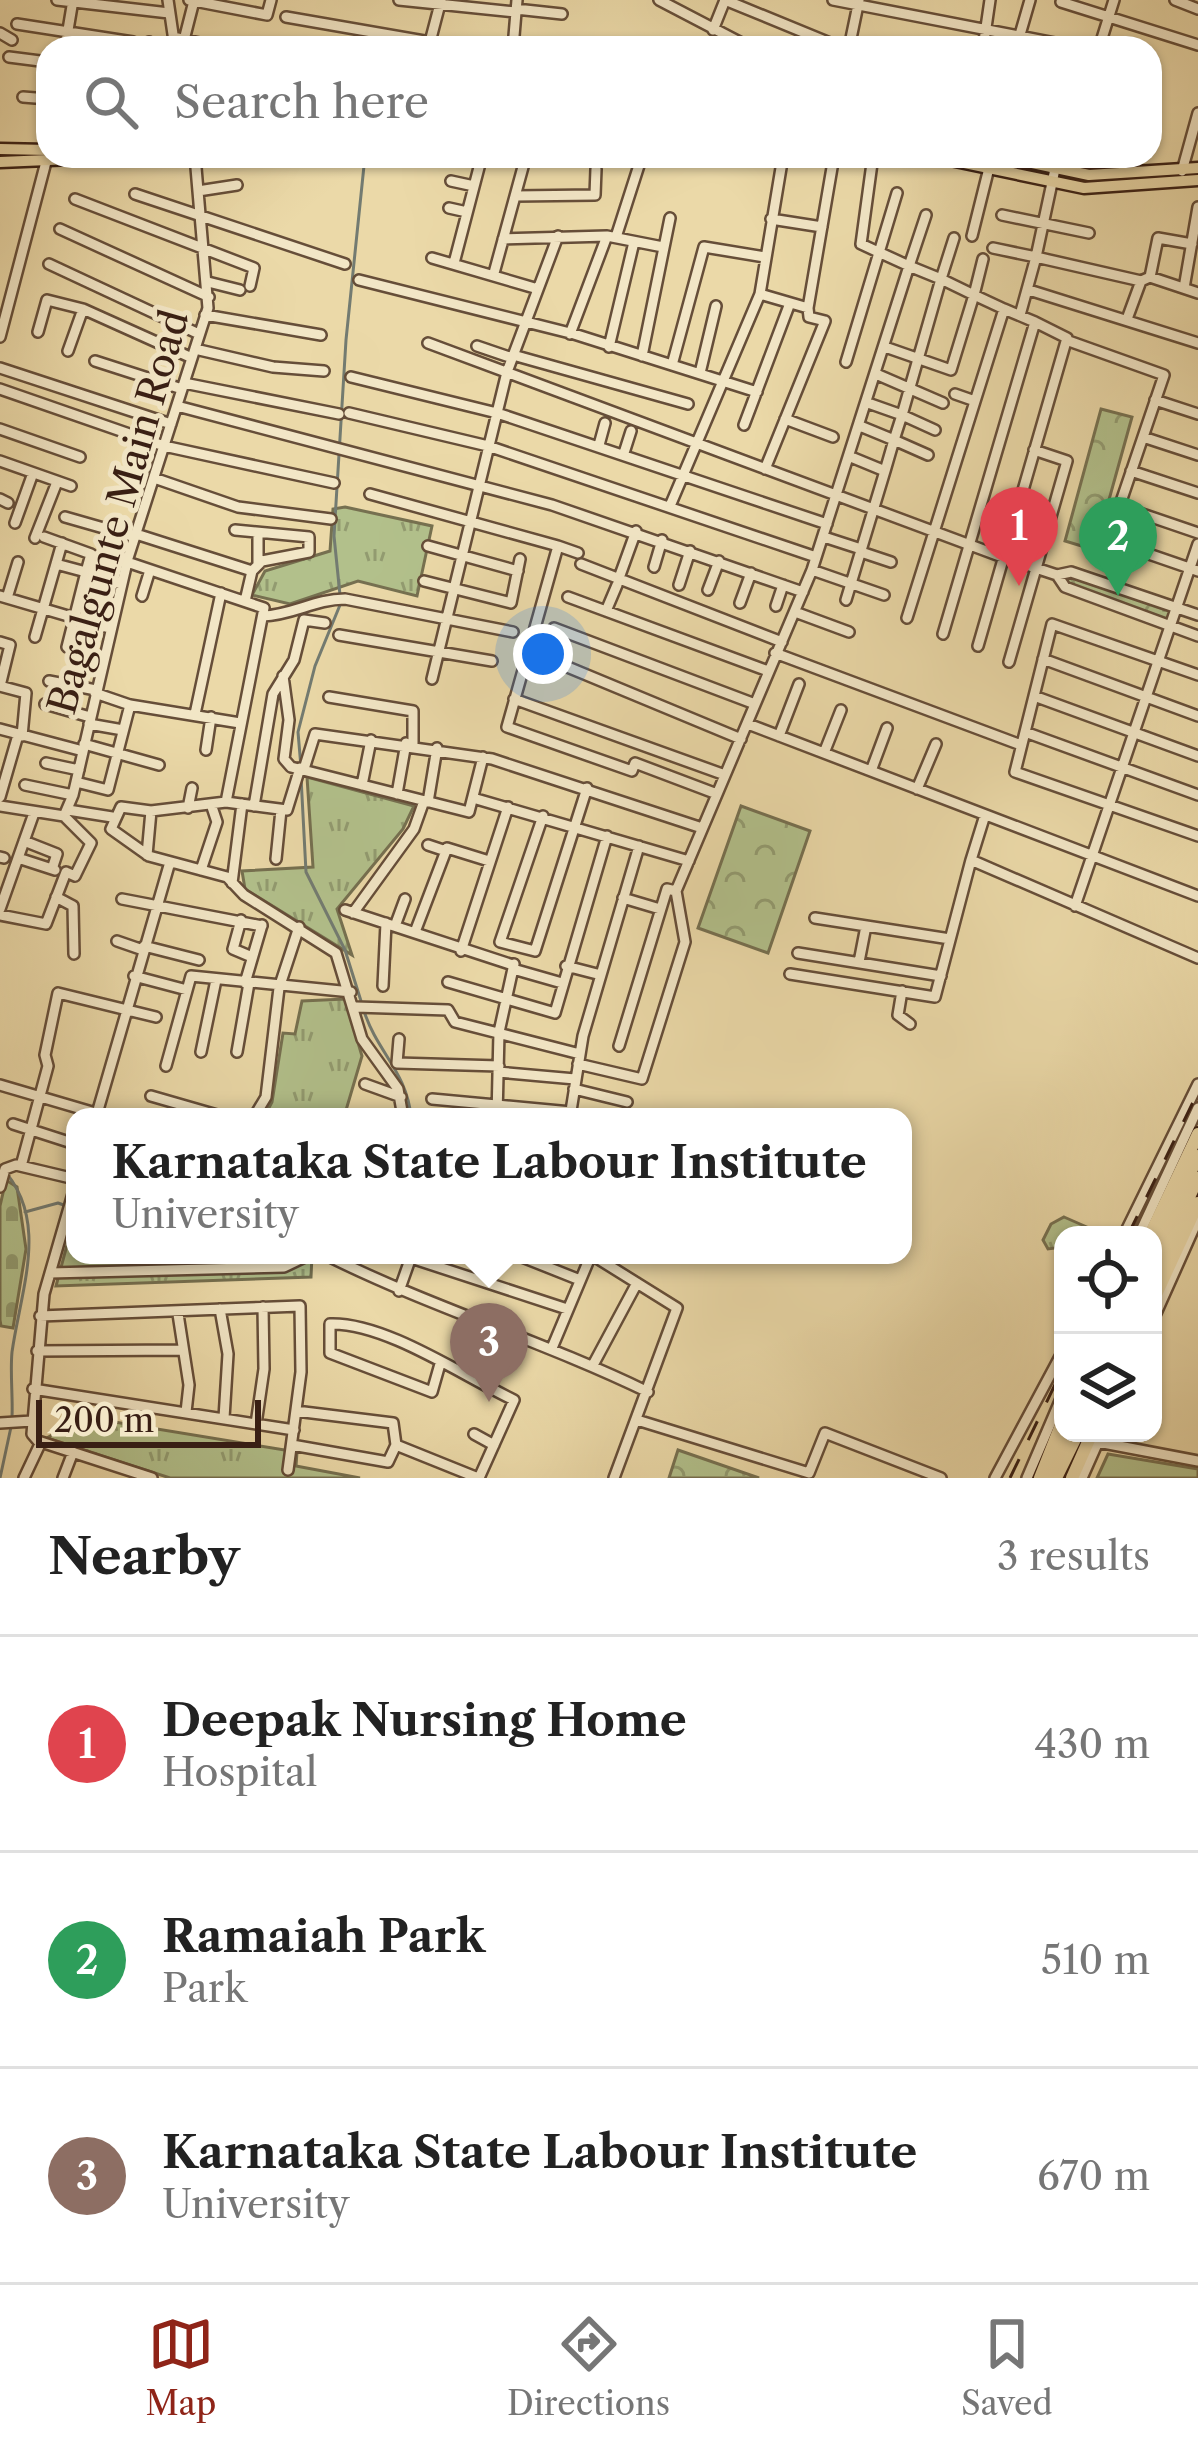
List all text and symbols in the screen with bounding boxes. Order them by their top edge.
search box [36,36,1162,168]
icon: search [78,69,144,135]
text: Search here [174,74,429,130]
street label: Bagalgunte Main Road [37,304,199,720]
pin: 1 [980,487,1058,586]
pin: 2 [1079,497,1157,596]
your location [513,624,573,684]
popup [66,1108,912,1264]
text: Karnataka State Labour Institute [111,1134,867,1190]
text: University [111,1190,299,1238]
map controls [1054,1226,1162,1442]
button: locate [1054,1226,1162,1334]
pin: 3 [450,1303,528,1402]
button: layers [1054,1334,1162,1442]
scale bar [36,1394,261,1447]
text: 200 m [54,1400,154,1441]
text: Nearby [48,1525,240,1587]
text: 3 results [997,1532,1150,1580]
text: Deepak Nursing Home [162,1692,687,1748]
text: 1 [78,1720,96,1768]
text: 430 m [1035,1720,1150,1768]
text: Hospital [162,1748,317,1796]
text: Ramaiah Park [162,1908,485,1964]
text: 2 [75,1936,99,1984]
text: 510 m [1041,1936,1150,1984]
text: Park [162,1964,247,2012]
text: Karnataka State Labour Institute [162,2124,917,2180]
text: 3 [76,2152,98,2200]
text: 670 m [1037,2152,1150,2200]
text: University [162,2180,350,2228]
tab: Map [145,2311,216,2424]
tab: Directions [507,2311,670,2424]
tab: Saved [961,2311,1053,2424]

